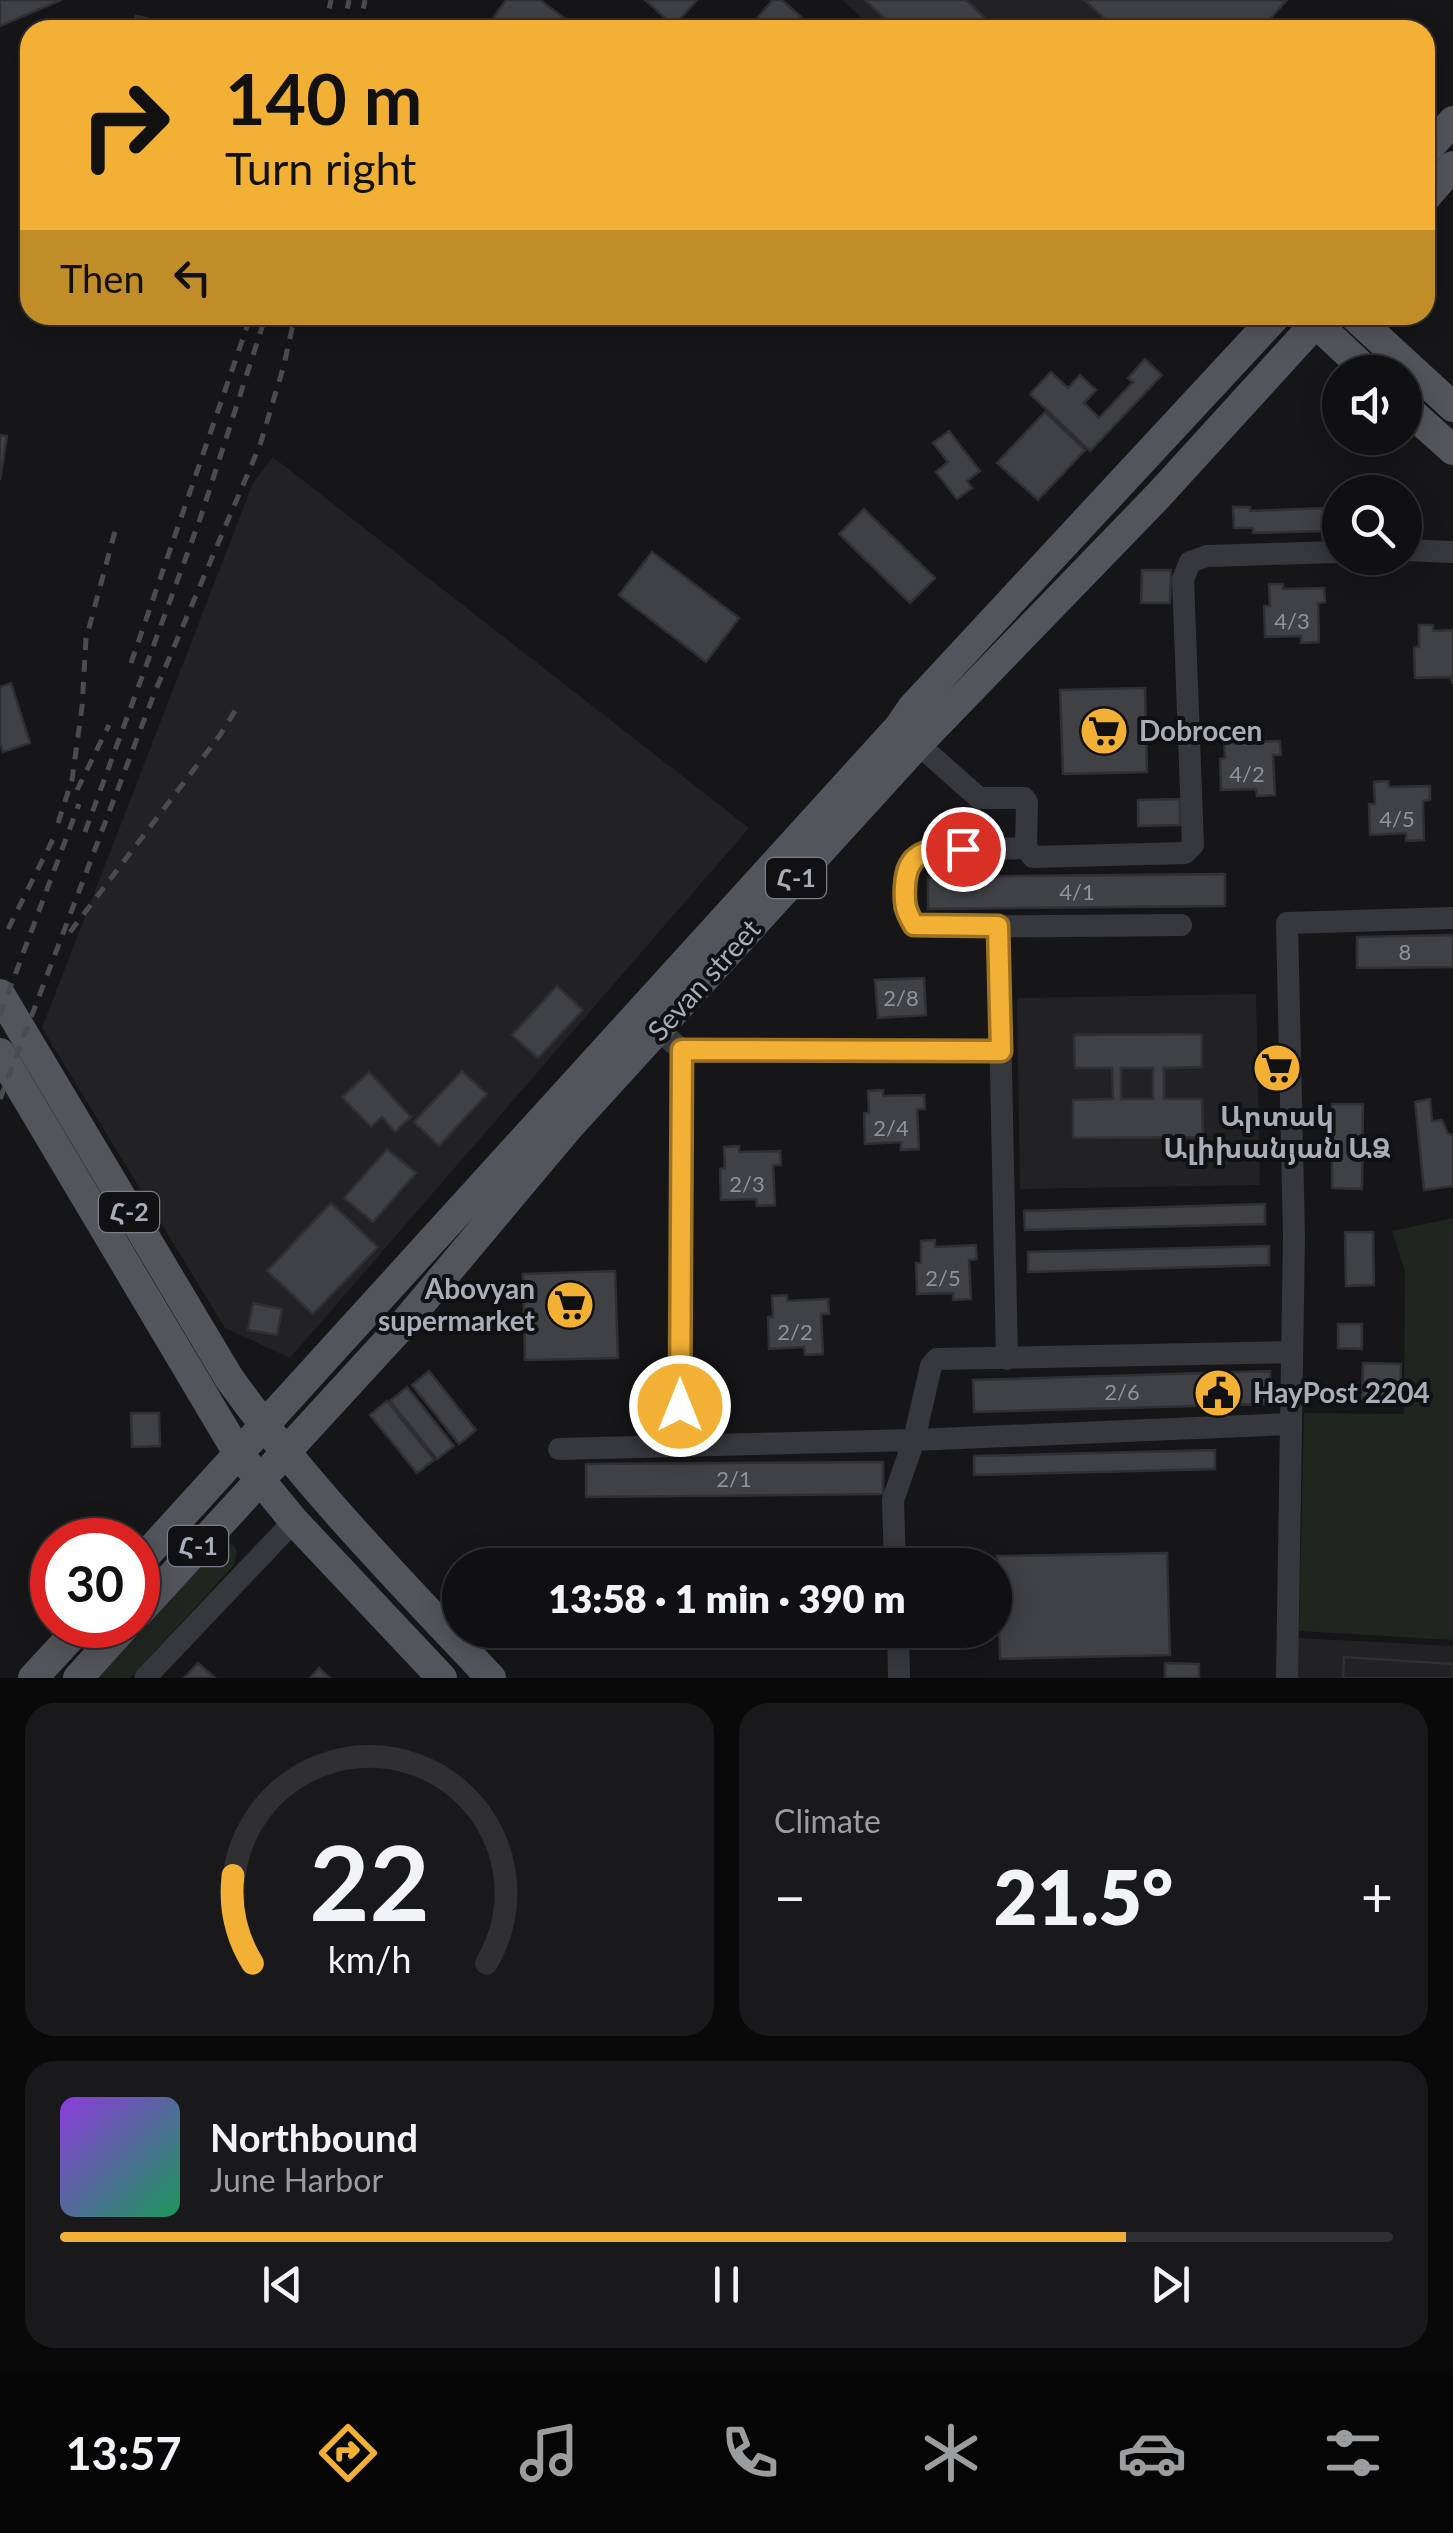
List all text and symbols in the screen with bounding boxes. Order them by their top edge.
text: 140 m [225,56,422,140]
icon: right [60,60,190,190]
text: Turn right [225,141,416,195]
icon: left [165,250,220,305]
text: Then [60,255,145,301]
map controls [1322,355,1422,575]
button: sound [1322,355,1422,455]
button: search [1322,475,1422,575]
house number: 4/3 [1274,607,1310,634]
supermarket icon: Dobrocen [1078,705,1130,757]
place label: Dobrocen [1139,713,1262,747]
house number: 4/2 [1229,760,1265,787]
house number: 4/5 [1379,805,1415,832]
pin [921,807,1006,892]
icon: arrive [936,822,991,877]
road number: Հ-1 [766,858,826,898]
house number: 4/1 [1059,878,1095,905]
street label: Sevan street [640,912,767,1047]
house number: 8 [1399,938,1411,965]
house number: 2/8 [883,984,919,1011]
supermarket icon: Արտակ Ալիխանյան ԱՁ [1251,1042,1303,1094]
place label: Արտակ Ալիխանյան ԱՁ [1163,1098,1391,1165]
house number: 2/4 [873,1114,909,1141]
house number: 2/3 [729,1170,765,1197]
road number: Հ-2 [99,1192,159,1232]
house number: 2/5 [925,1264,961,1291]
place label: Abovyan supermarket [378,1271,536,1337]
supermarket icon: Abovyan supermarket [544,1279,596,1331]
house number: 2/2 [777,1318,813,1345]
position arrow [628,1354,732,1458]
public building icon: HayPost 2204 [1192,1367,1244,1419]
place label: HayPost 2204 [1253,1375,1430,1409]
house number: 2/6 [1104,1378,1140,1405]
house number: 2/1 [716,1465,752,1492]
speed limit sign: 30 [30,1518,160,1648]
road number: Հ-1 [168,1526,228,1566]
text: 13:58 · 1 min · 390 m [548,1575,906,1621]
text: Climate [774,1801,881,1840]
text: 22 [309,1818,430,1943]
text: 21.5° [994,1851,1173,1941]
text: − [774,1863,806,1929]
text: + [1361,1863,1393,1929]
text: km/h [328,1938,411,1981]
text: Northbound [210,2114,418,2160]
text: June Harbor [210,2160,383,2199]
icon: previous [255,2257,310,2312]
icon: pause [699,2257,754,2312]
icon: next [1143,2257,1198,2312]
icon: directions [313,2418,383,2488]
icon: music [514,2418,584,2488]
icon: phone [715,2418,785,2488]
icon: climate [916,2418,986,2488]
icon: car [1117,2418,1187,2488]
icon: filters [1318,2418,1388,2488]
text: 13:57 [66,2426,182,2480]

